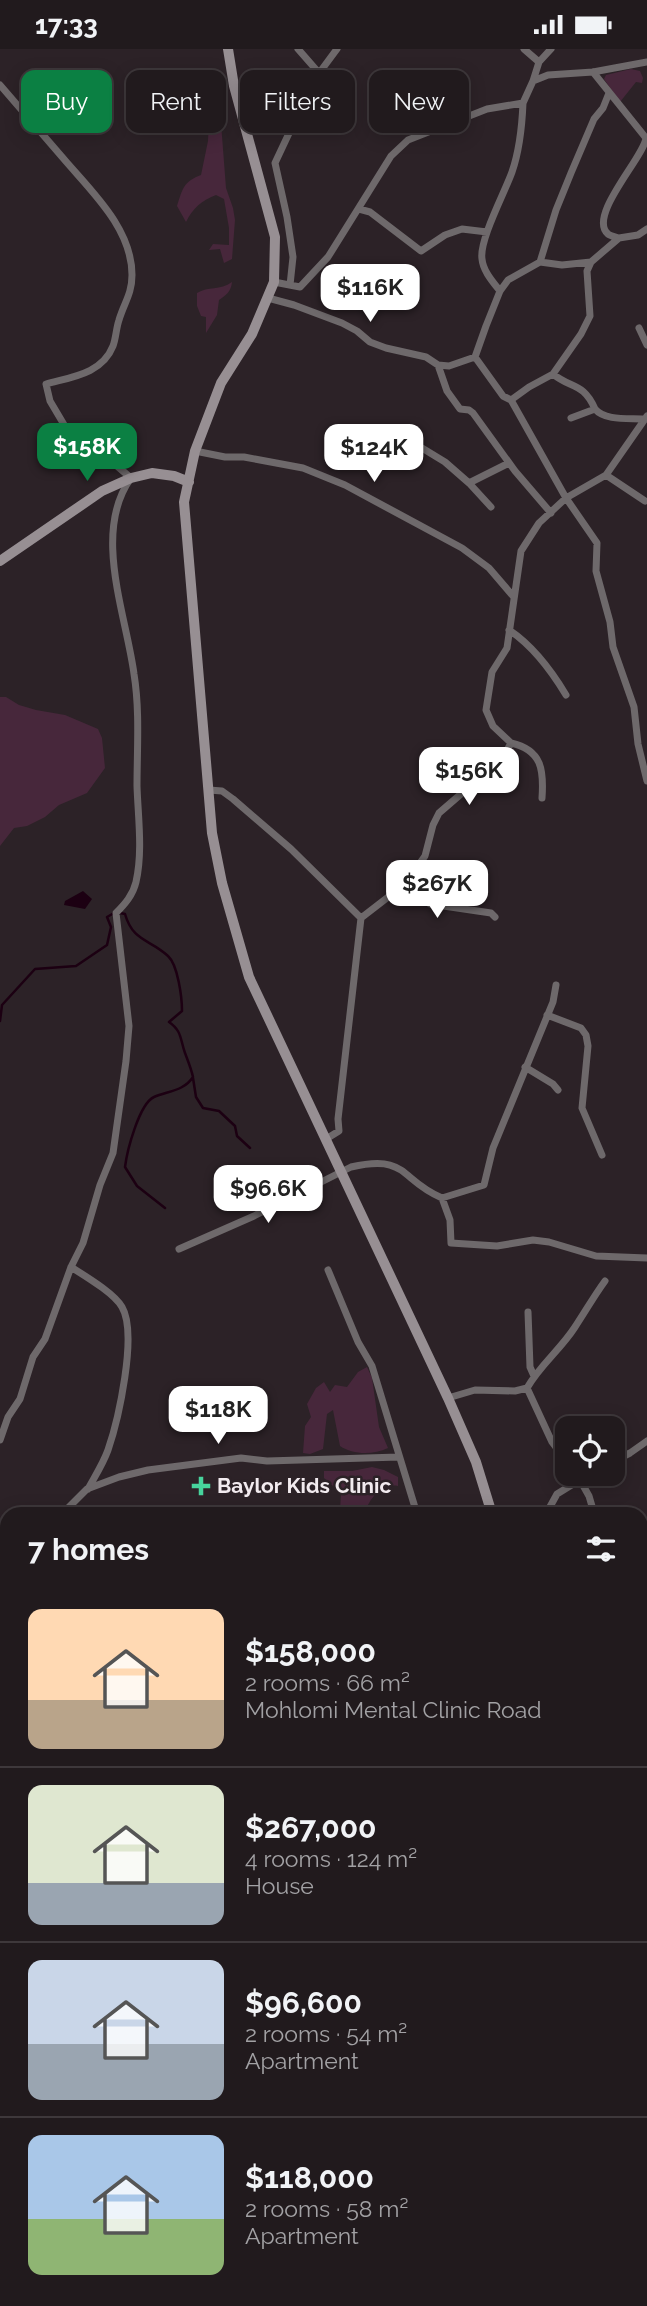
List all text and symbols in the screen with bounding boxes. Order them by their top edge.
text: 17:33 [35,10,98,40]
chip: Buy [21,70,112,133]
chip: Rent [126,70,226,133]
chip: Filters [240,70,355,133]
chip: New [369,70,469,133]
pin: $116K [321,265,419,324]
text: $116K [337,273,403,300]
pin: $158K [38,423,136,483]
pin: $124K [325,425,423,484]
text: $158K [53,432,121,459]
text: $124K [340,433,408,460]
pin: $156K [420,747,518,807]
text: $156K [435,756,503,783]
pin: $267K [388,861,486,920]
text: $267K [402,869,472,896]
pin: $96.6K [211,1165,325,1225]
text: $96.6K [230,1174,306,1201]
pin: $118K [169,1387,267,1446]
text: $118K [185,1395,251,1422]
map controls [555,1416,625,1486]
button: locate [555,1416,625,1486]
place label: Baylor Kids Clinic [217,1473,391,1498]
marker: Baylor Kids Clinic [191,1476,211,1496]
icon: filters [582,1530,620,1568]
text: 7 homes [28,1532,149,1567]
text: $158,000 [245,1634,376,1669]
icon: home [84,1637,168,1721]
text: 2 rooms · 66 m² [245,1669,410,1696]
text: Mohlomi Mental Clinic Road [245,1696,542,1723]
text: $267,000 [245,1810,377,1845]
icon: home [84,1813,168,1897]
text: 4 rooms · 124 m² [245,1845,417,1872]
text: House [245,1872,314,1899]
text: $96,600 [245,1985,362,2020]
icon: home [84,1988,168,2072]
text: 2 rooms · 54 m² [245,2020,407,2047]
text: Apartment [245,2047,359,2074]
text: $118,000 [245,2160,374,2195]
icon: home [84,2163,168,2247]
text: 2 rooms · 58 m² [245,2195,408,2222]
text: Apartment [245,2222,359,2249]

